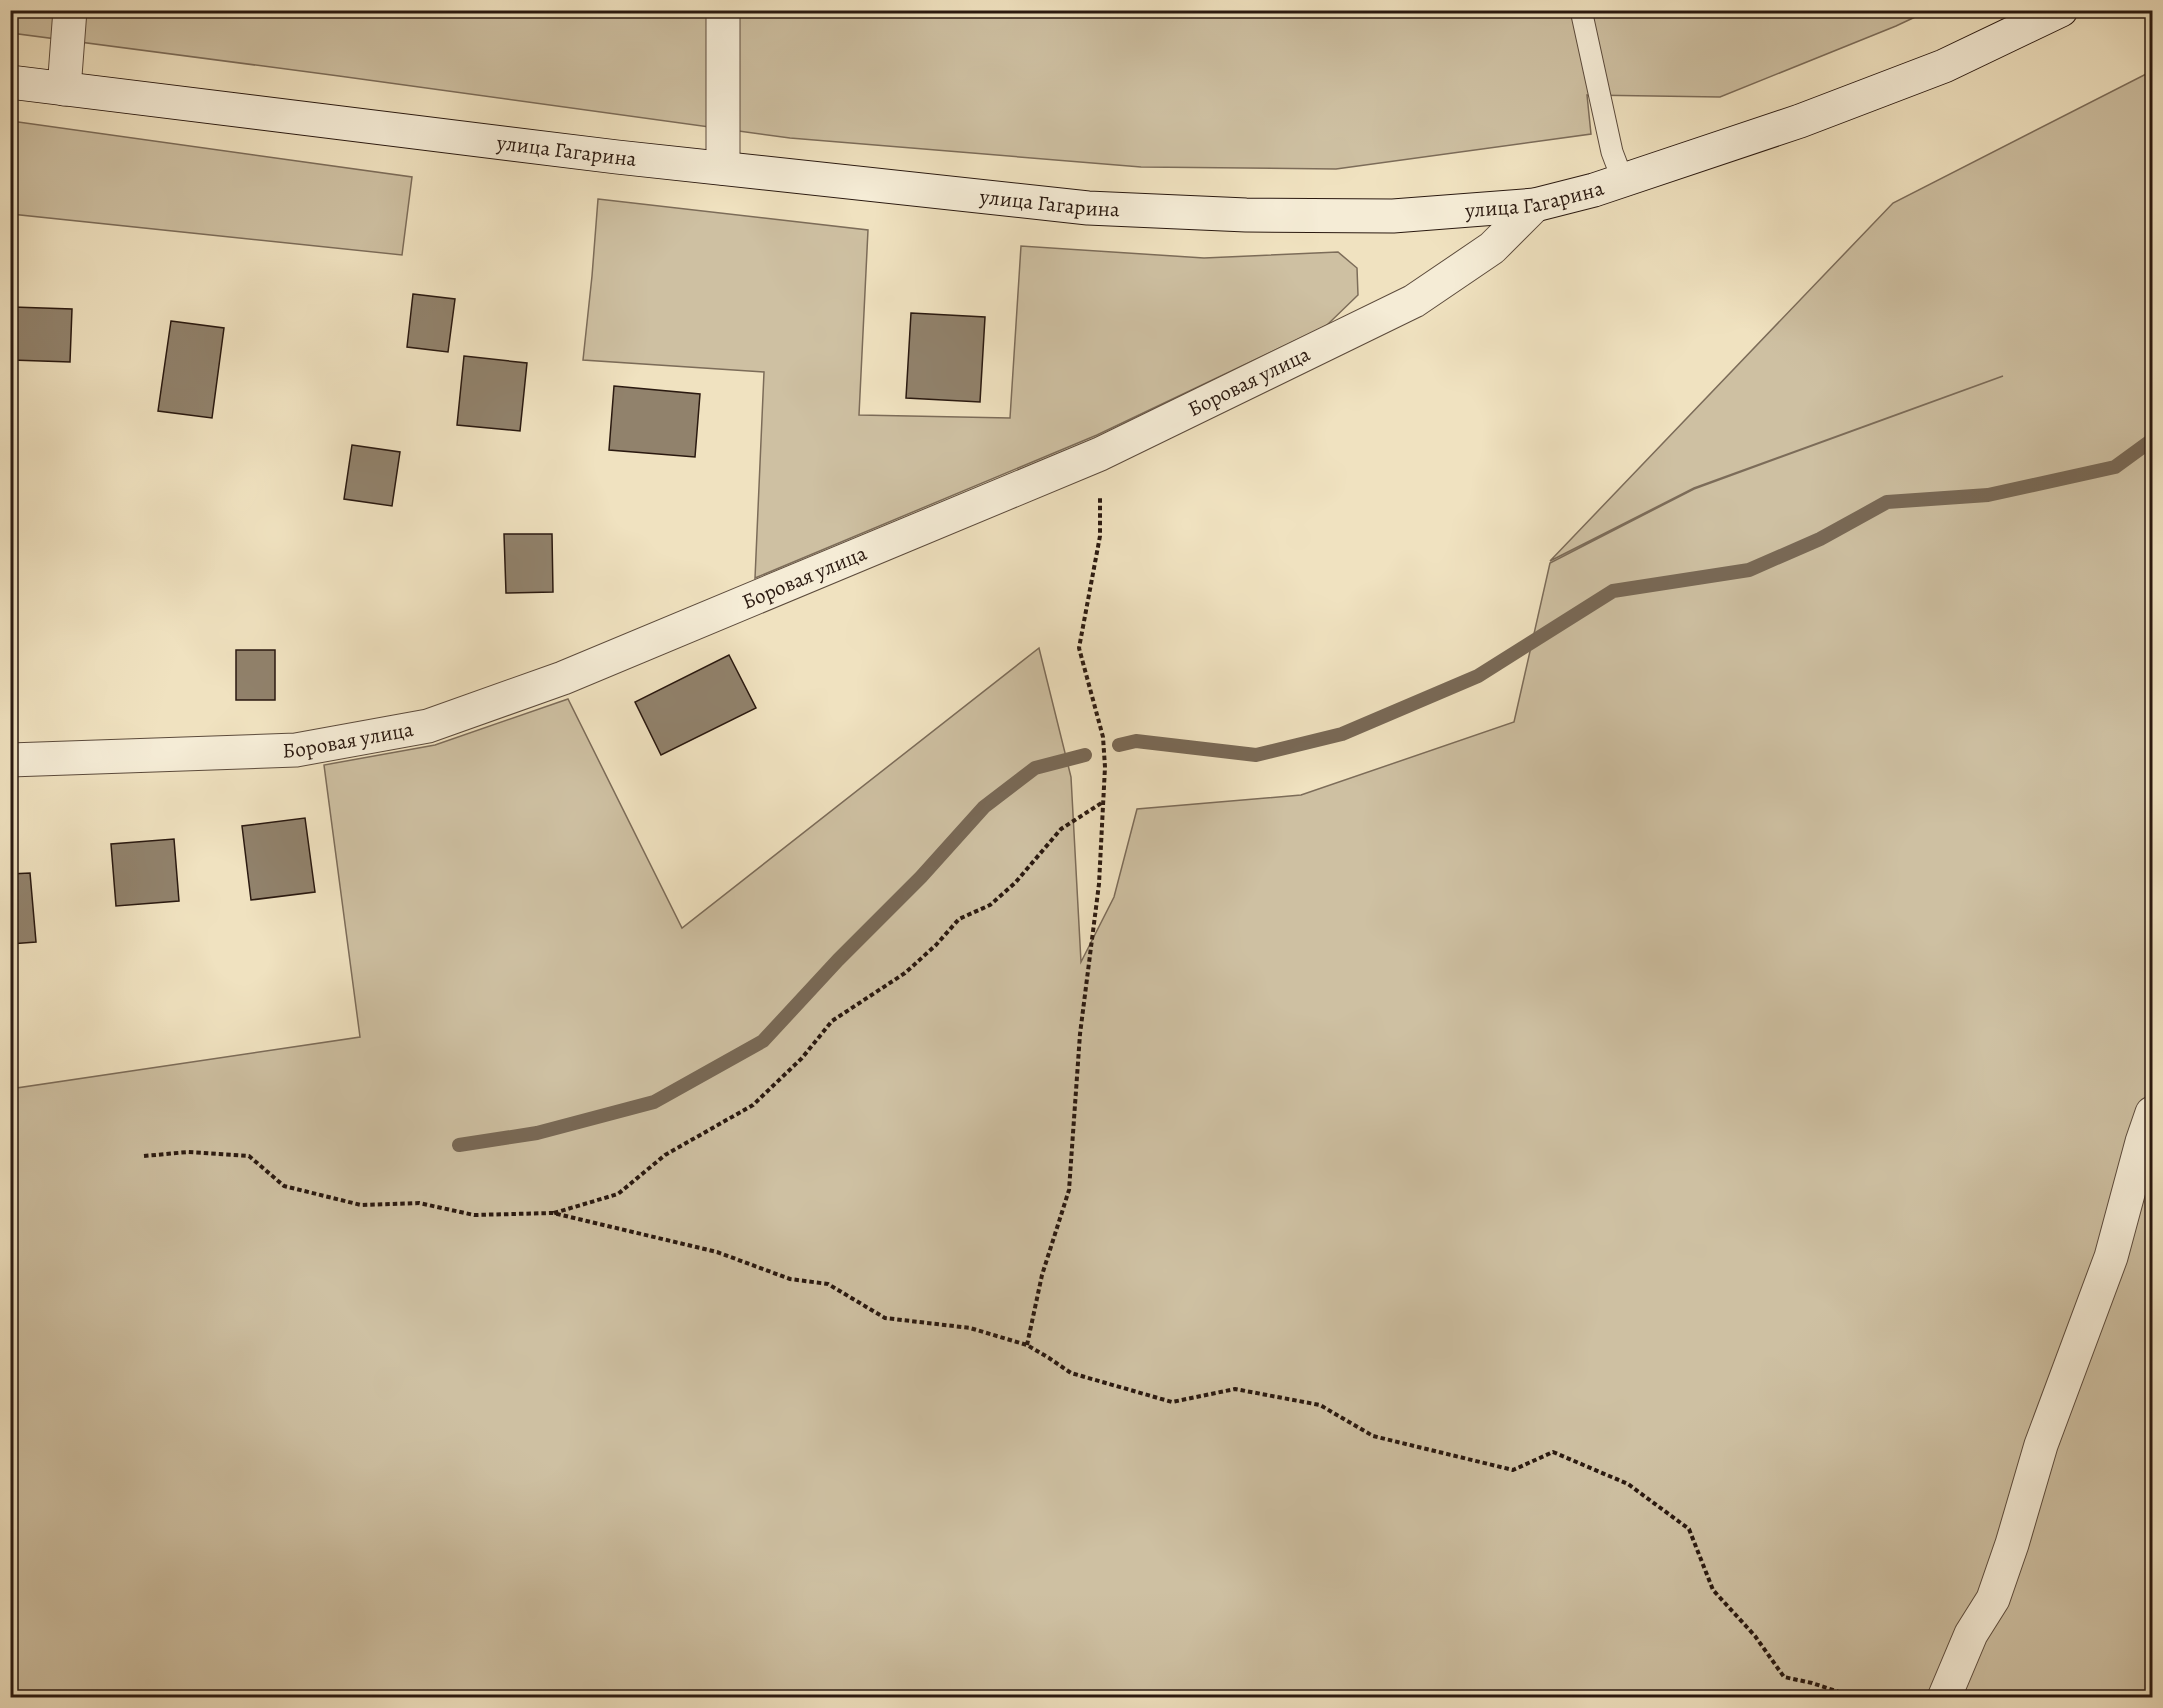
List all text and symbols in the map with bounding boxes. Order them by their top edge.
street label: улица Гагарина [494,128,638,173]
street label: улица Гагарина [1463,174,1608,224]
street label: улица Гагарина [978,182,1121,223]
street label: Боровая улица [1183,340,1315,423]
street label: Боровая улица [738,539,871,616]
street label: Боровая улица [282,715,416,764]

